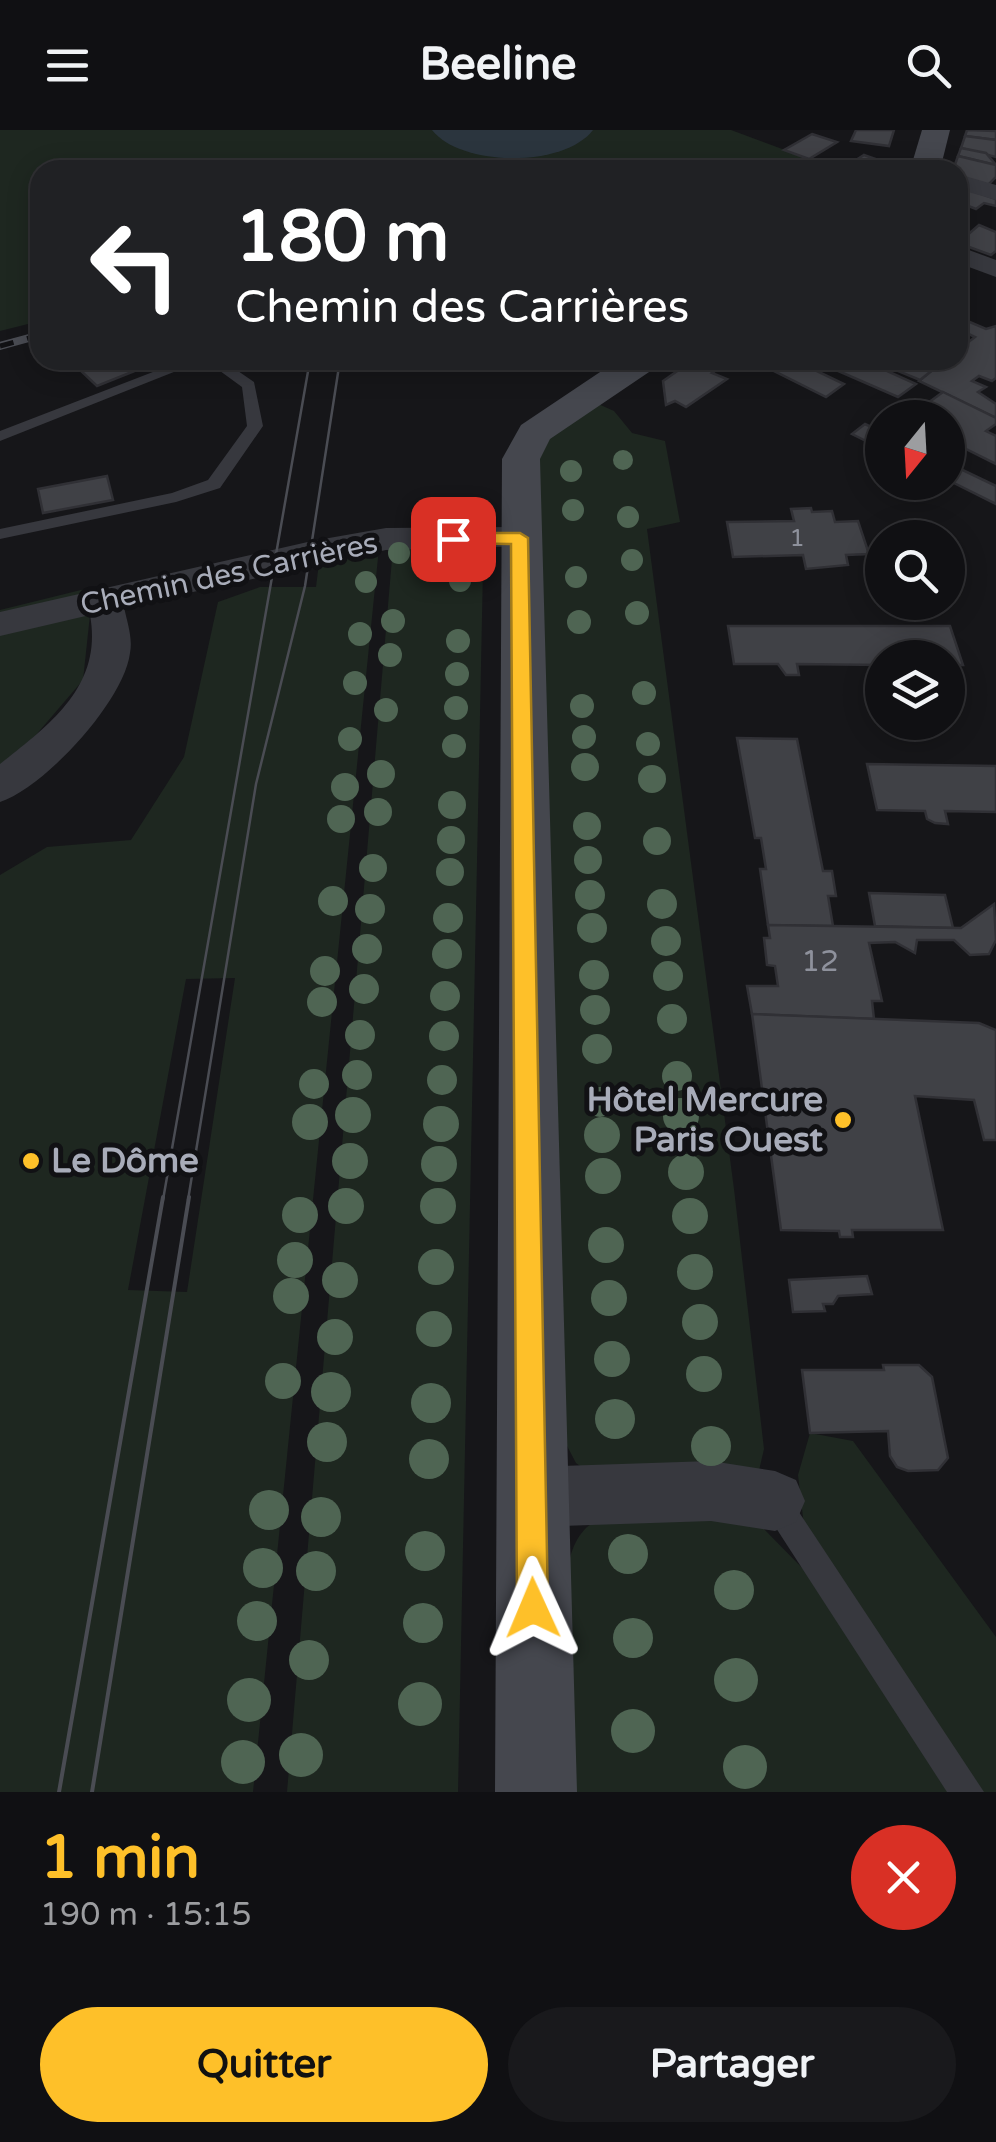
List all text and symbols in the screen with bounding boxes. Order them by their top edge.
icon: menu [40,38,95,93]
text: Beeline [419,38,577,92]
icon: search [901,38,956,93]
text: 180 m [235,196,449,280]
icon: left [70,200,200,330]
text: Chemin des Carrières [235,281,689,335]
north arrow [865,400,965,500]
map controls [865,400,965,740]
pin [411,497,496,582]
icon: arrive [426,512,481,567]
button: search [865,520,965,620]
house number: 1 [789,523,805,553]
street label: Chemin des Carrières [77,524,381,624]
button: layers [865,640,965,740]
house number: 12 [801,943,839,980]
place label: Hôtel Mercure Paris Ouest [587,1079,824,1161]
marker: Hôtel Mercure Paris Ouest [832,1109,854,1131]
place label: Le Dôme [51,1140,199,1182]
marker: Le Dôme [20,1150,42,1172]
position arrow [481,1556,585,1660]
text: 1 min [40,1822,200,1894]
button: close [851,1825,956,1930]
text: 190 m · 15:15 [40,1896,252,1934]
button: Quitter [40,2007,488,2122]
button: Partager [508,2007,956,2122]

